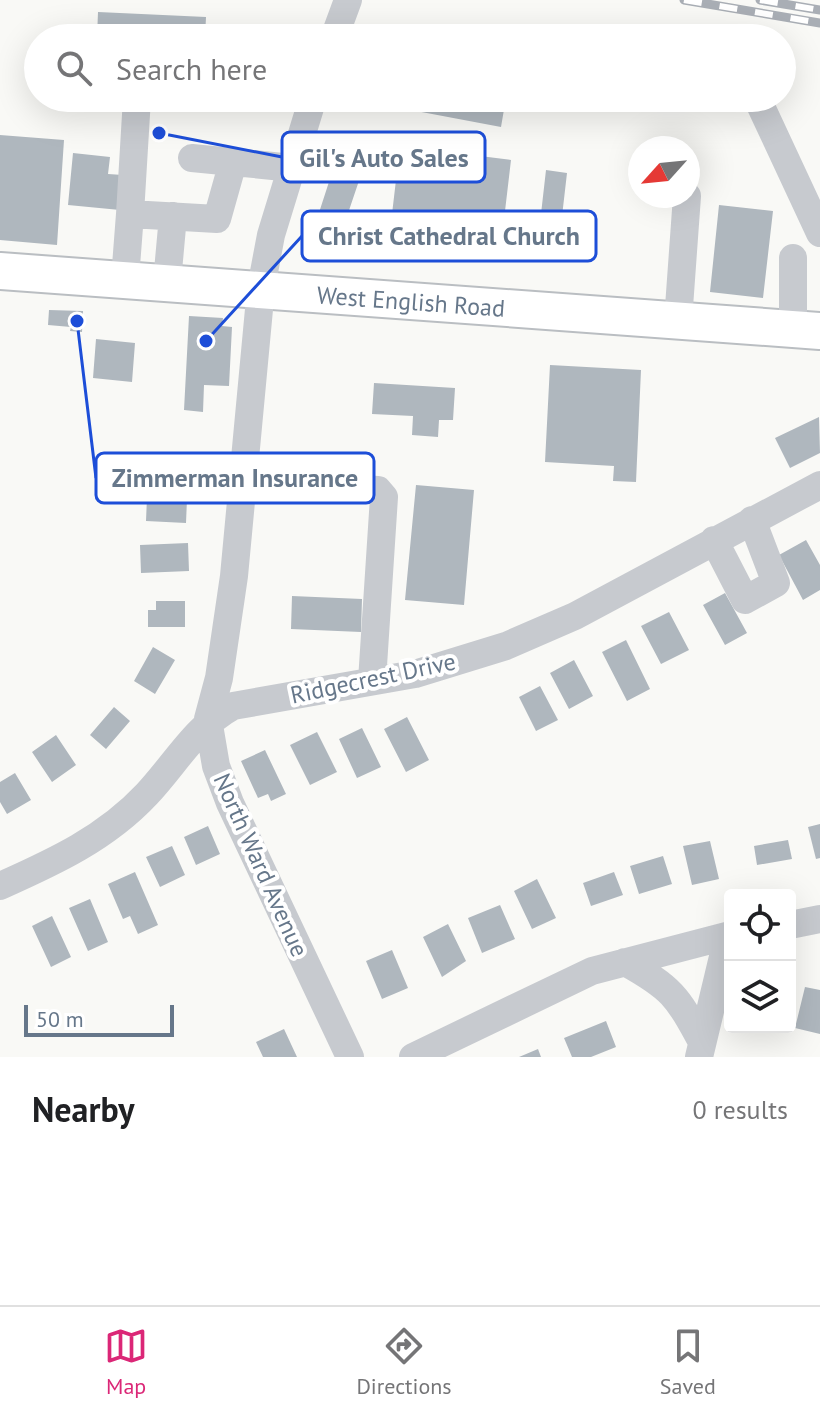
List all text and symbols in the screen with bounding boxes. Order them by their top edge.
search box [24,24,796,112]
icon: search [52,46,96,90]
text: Search here [116,49,267,88]
callout: Gil's Auto Sales [282,132,485,182]
north arrow [628,136,700,208]
text: Gil's Auto Sales [299,141,469,174]
callout: Christ Cathedral Church [302,211,596,261]
text: Christ Cathedral Church [318,219,580,252]
street label: West English Road [316,279,506,323]
callout: Zimmerman Insurance [96,453,374,503]
text: Zimmerman Insurance [112,461,358,494]
street label: Ridgecrest Drive [288,645,458,711]
street label: North Ward Avenue [207,768,315,962]
map controls [724,889,796,1033]
button: locate [724,889,796,961]
button: layers [724,961,796,1033]
scale bar [24,1001,174,1037]
text: 50 m [36,1005,84,1033]
text: Nearby [32,1087,134,1131]
text: 0 results [693,1093,788,1126]
tab: Map [104,1324,148,1400]
tab: Directions [356,1324,452,1400]
tab: Saved [660,1324,716,1400]

